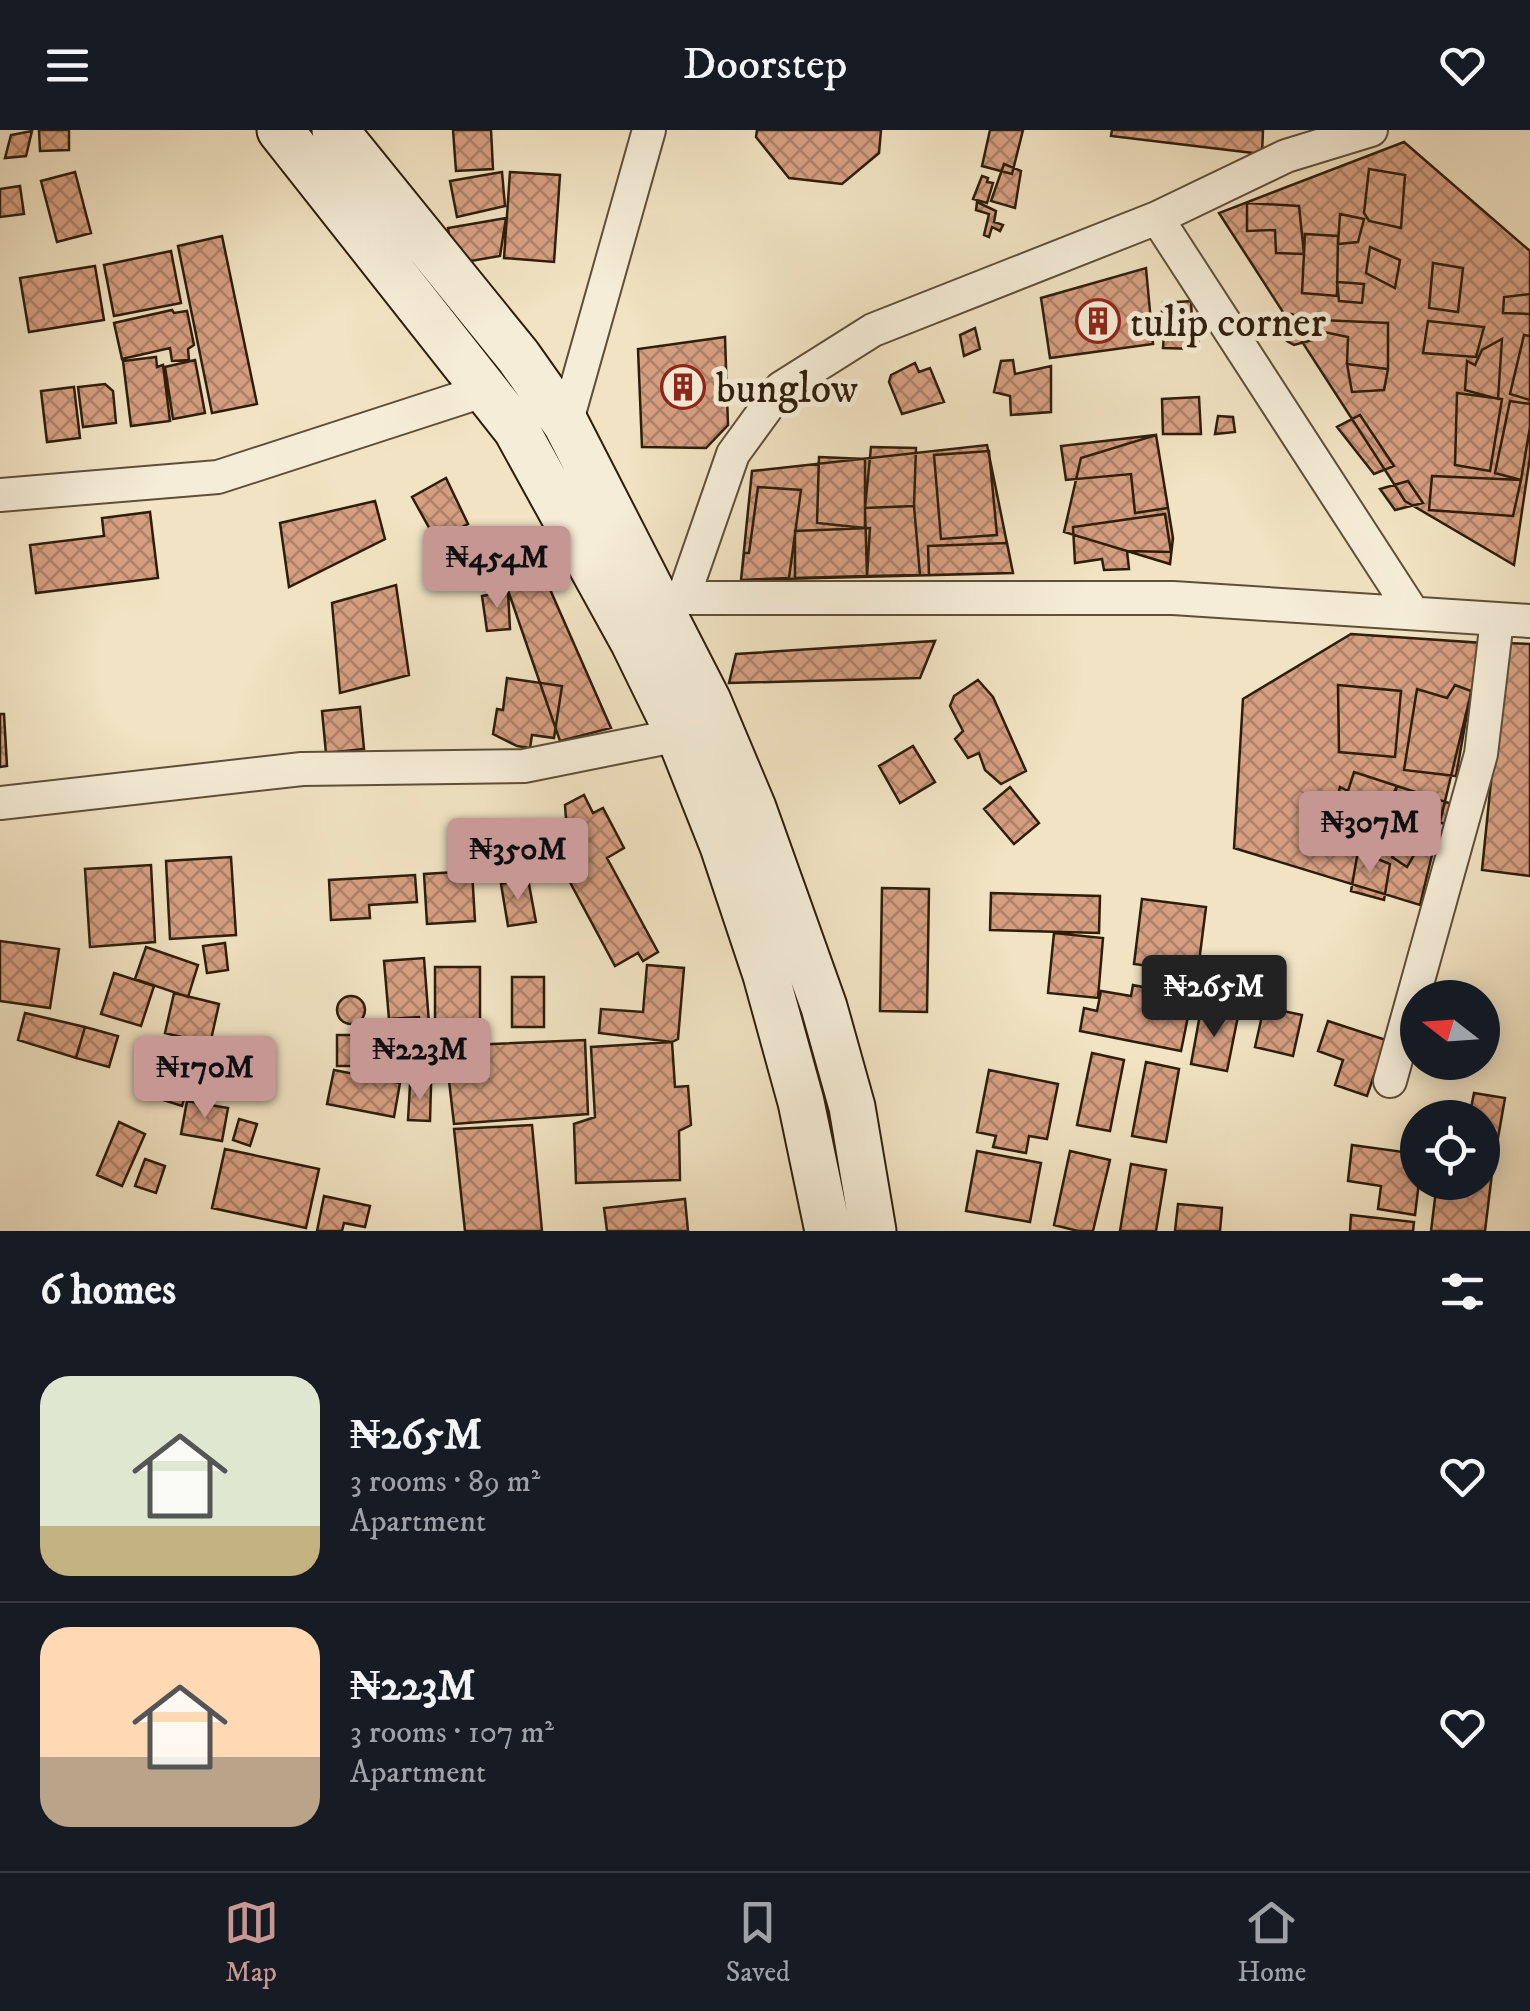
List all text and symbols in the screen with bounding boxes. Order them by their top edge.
text: Doorstep [683,37,847,93]
icon: menu [40,38,95,93]
icon: heart [1435,38,1490,93]
building icon: tulip corner [1075,298,1121,344]
place label: tulip corner [1130,298,1326,350]
building icon: bunglow [660,364,706,410]
place label: bunglow [716,364,858,416]
pin: ₦454M [427,526,567,611]
text: ₦454M [445,538,549,578]
pin: ₦307M [1300,791,1440,876]
text: ₦307M [1321,803,1419,843]
pin: ₦350M [448,818,588,903]
text: ₦350M [469,830,567,870]
pin: ₦265M [1144,955,1284,1040]
text: ₦265M [1164,967,1264,1007]
north arrow [1400,980,1500,1080]
map controls [1400,980,1500,1200]
pin: ₦223M [350,1018,490,1103]
text: ₦223M [372,1030,468,1070]
pin: ₦170M [135,1036,275,1121]
text: ₦170M [156,1048,254,1088]
button: locate [1400,1100,1500,1200]
icon: filters [1435,1264,1490,1319]
text: 6 homes [40,1265,176,1317]
text: ₦265M [350,1410,482,1462]
icon: home [120,1416,240,1536]
icon: heart [1435,1449,1490,1504]
text: 3 rooms · 89 m² [350,1462,540,1502]
text: Apartment [350,1502,486,1542]
text: ₦223M [350,1661,476,1713]
icon: home [120,1667,240,1787]
icon: heart [1435,1700,1490,1755]
text: 3 rooms · 107 m² [350,1713,554,1753]
text: Apartment [350,1753,486,1793]
tab: Map [224,1895,279,1990]
tab: Saved [726,1895,790,1990]
tab: Home [1237,1895,1306,1990]

